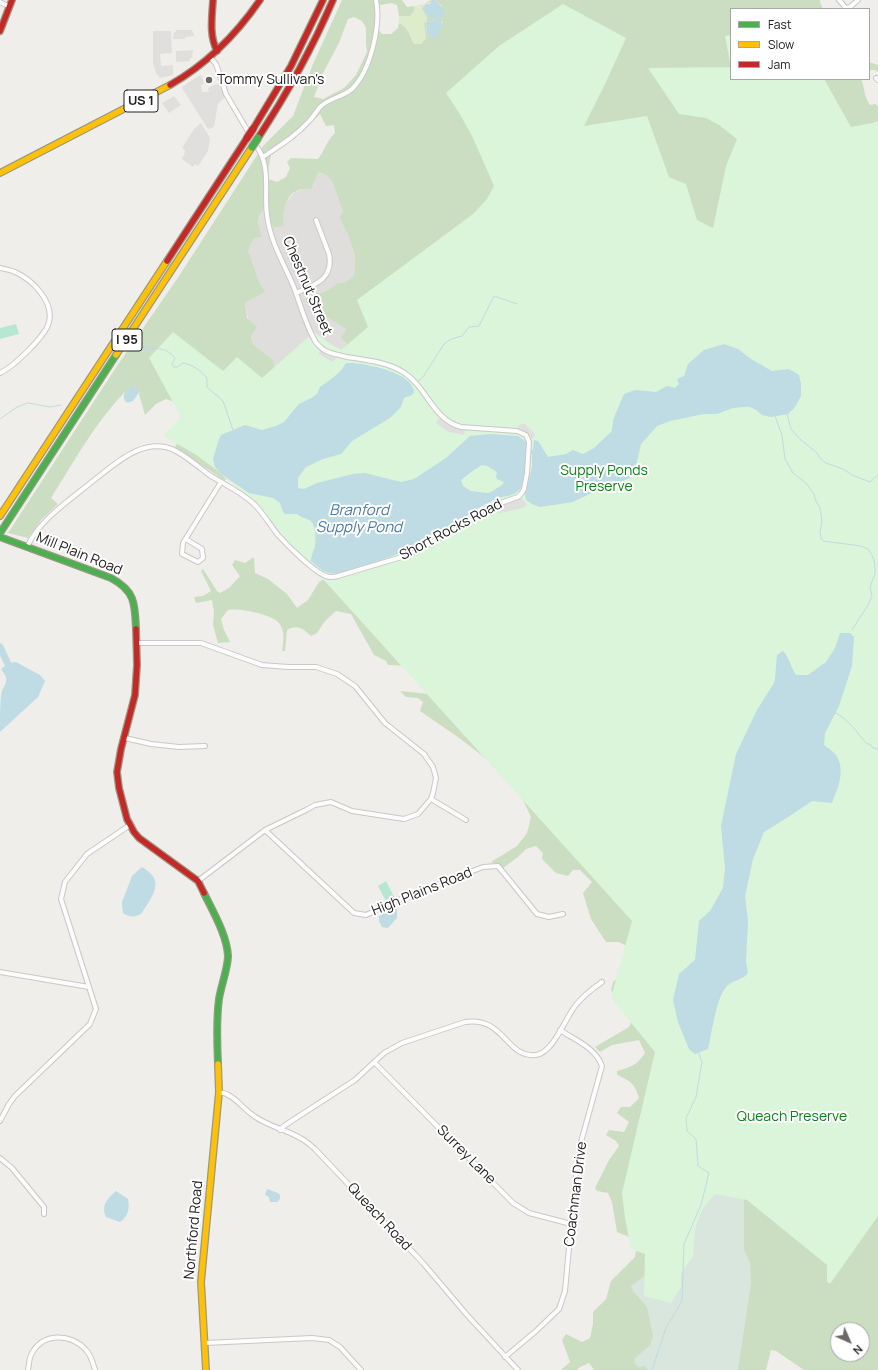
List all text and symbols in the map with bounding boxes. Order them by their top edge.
legend [730,8,870,80]
text: Fast [768,16,792,33]
text: Slow [768,36,794,53]
text: Jam [768,56,790,73]
place label: Tommy Sullivan's [217,72,324,88]
marker: Tommy Sullivan's [204,75,214,85]
road number: US 1 [124,90,158,112]
street label: Chestnut Street [279,234,335,338]
road number: I 95 [112,329,142,351]
park label: Supply Ponds Preserve [560,463,648,496]
street label: Short Rocks Road [397,496,505,564]
water label: Branford Supply Pond [316,502,402,537]
street label: Mill Plain Road [33,529,125,579]
street label: High Plains Road [369,864,475,920]
park label: Queach Preserve [737,1109,847,1125]
street label: Surrey Lane [433,1122,499,1188]
street label: Coachman Drive [561,1141,591,1247]
street label: Northford Road [181,1180,207,1280]
street label: Queach Road [343,1180,415,1254]
north arrow [830,1322,870,1362]
text: N [850,1342,866,1358]

